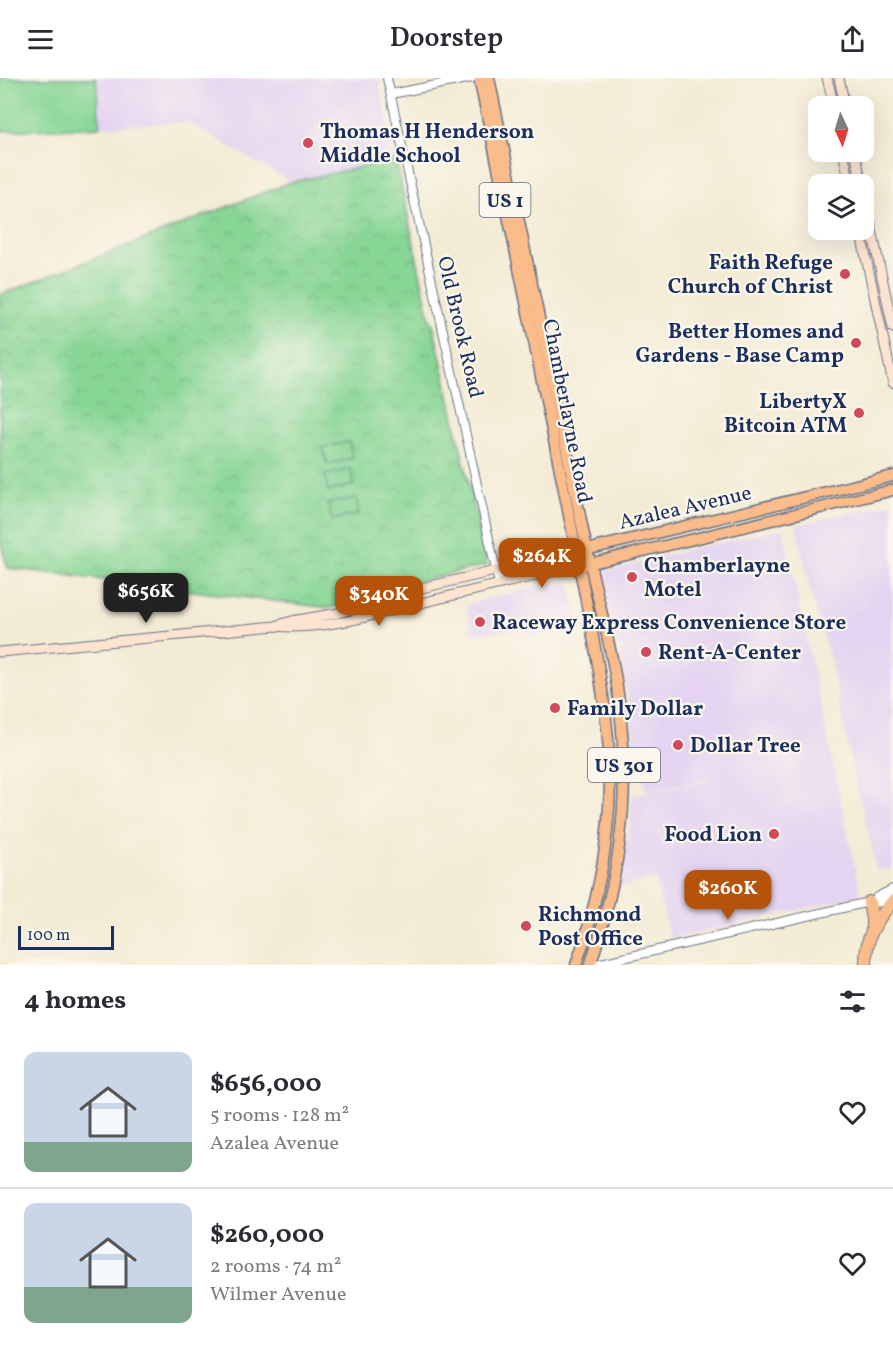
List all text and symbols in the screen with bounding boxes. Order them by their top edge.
text: Doorstep [390,20,503,58]
icon: menu [24,23,57,56]
icon: share [836,23,869,56]
north arrow [808,96,874,162]
map controls [808,96,874,240]
place label: Thomas H Henderson Middle School [320,118,535,171]
marker: Thomas H Henderson Middle School [301,136,315,150]
button: layers [808,174,874,240]
road number: US 1 [480,183,530,217]
place label: Faith Refuge Church of Christ [668,249,833,302]
street label: Old Brook Road [429,254,490,401]
marker: Faith Refuge Church of Christ [838,267,852,281]
street label: Chamberlayne Road [534,317,599,506]
place label: Better Homes and Gardens - Base Camp [636,318,844,371]
marker: Better Homes and Gardens - Base Camp [849,336,863,350]
place label: LibertyX Bitcoin ATM [724,388,847,441]
marker: LibertyX Bitcoin ATM [852,406,866,420]
street label: Azalea Avenue [616,479,755,538]
pin: $264K [500,538,584,589]
text: $264K [513,543,571,571]
place label: Chamberlayne Motel [644,552,790,605]
marker: Chamberlayne Motel [625,570,639,584]
pin: $656K [104,573,188,624]
pin: $340K [337,576,421,627]
text: $656K [117,578,175,606]
text: $340K [349,581,409,609]
place label: Raceway Express Convenience Store [492,609,846,638]
marker: Raceway Express Convenience Store [473,615,487,629]
place label: Rent-A-Center [658,639,801,668]
marker: Rent-A-Center [639,645,653,659]
place label: Family Dollar [567,695,703,724]
marker: Family Dollar [548,701,562,715]
place label: Dollar Tree [690,732,801,761]
marker: Dollar Tree [671,738,685,752]
road number: US 301 [588,748,660,782]
place label: Food Lion [664,821,762,850]
marker: Food Lion [767,827,781,841]
pin: $260K [686,870,770,921]
text: $260K [698,875,758,903]
place label: Richmond Post Office [538,901,643,954]
marker: Richmond Post Office [519,919,533,933]
scale bar [18,923,114,950]
text: 100 m [27,925,70,947]
text: 4 homes [24,983,126,1019]
icon: filters [836,985,869,1018]
text: $656,000 [210,1066,322,1102]
icon: home [72,1076,144,1148]
icon: heart [836,1096,869,1129]
text: 5 rooms · 128 m² [210,1102,349,1130]
text: Azalea Avenue [210,1130,339,1158]
text: $260,000 [210,1217,324,1253]
icon: home [72,1227,144,1299]
icon: heart [836,1247,869,1280]
text: 2 rooms · 74 m² [210,1253,341,1281]
text: Wilmer Avenue [210,1281,346,1309]

